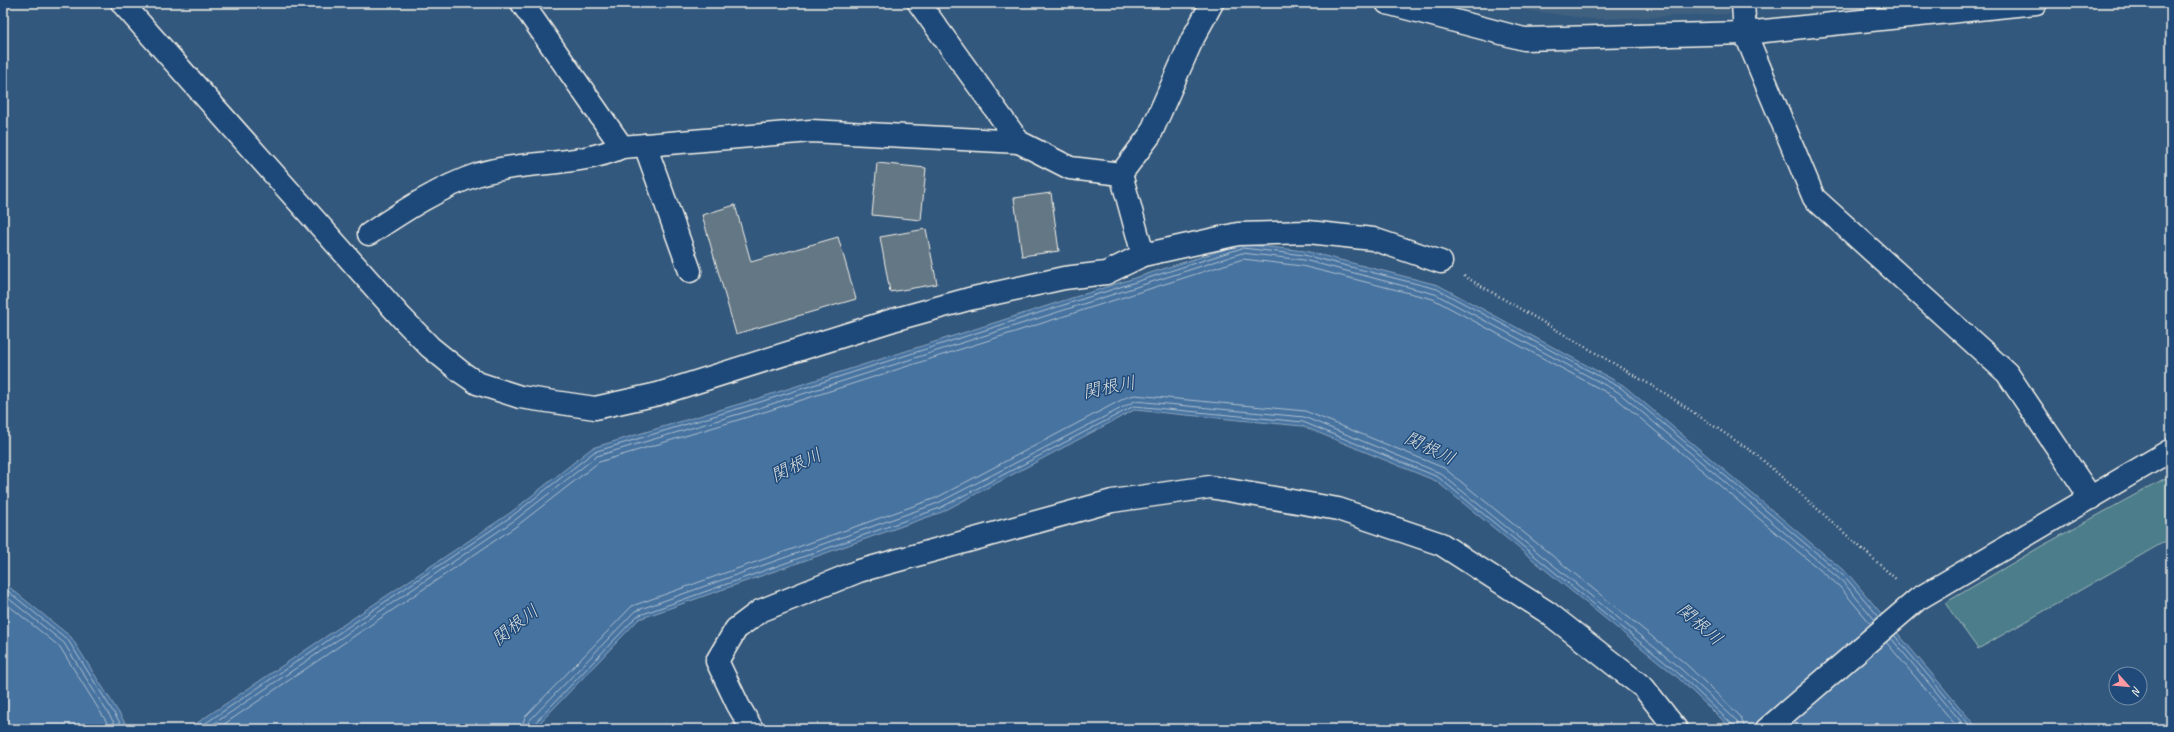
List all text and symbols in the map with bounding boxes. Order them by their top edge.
water label: 関根川 [1080,371,1138,403]
water label: 関根川 [1401,426,1459,470]
water label: 関根川 [767,443,825,487]
water label: 関根川 [1672,598,1728,650]
water label: 関根川 [487,600,543,650]
north arrow [2108,666,2148,706]
text: N [2128,684,2145,699]

